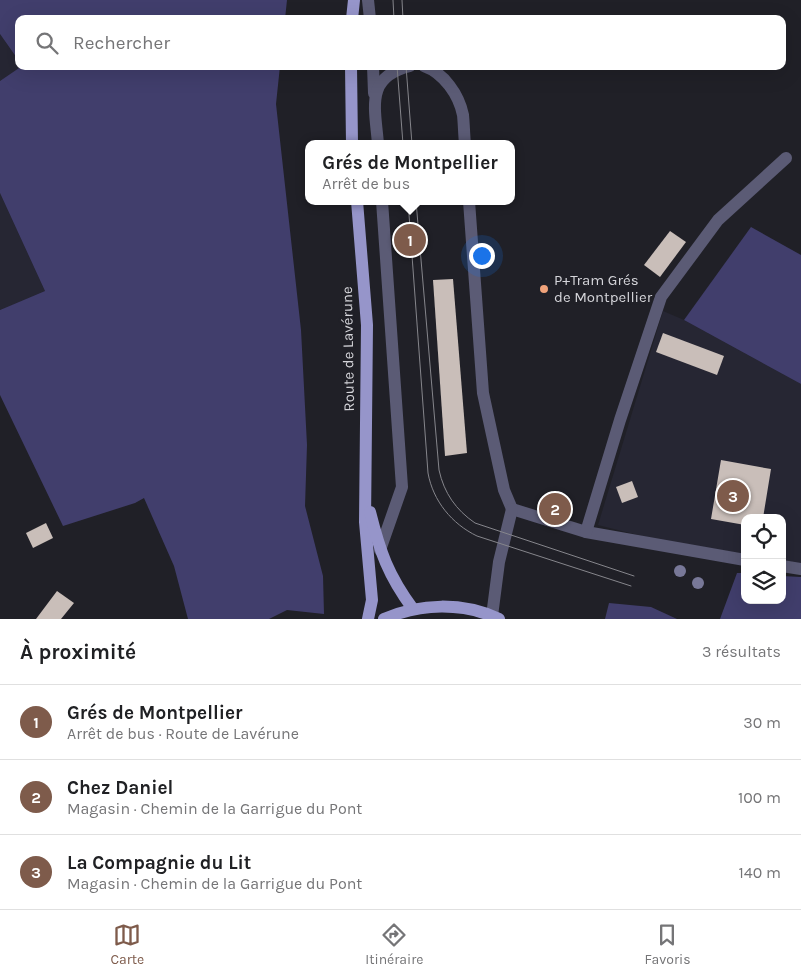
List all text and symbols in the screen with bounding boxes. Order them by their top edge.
search box [15,15,786,70]
icon: search [33,29,61,57]
text: Rechercher [73,32,170,54]
popup [305,140,515,205]
text: Grés de Montpellier [322,152,498,174]
text: Arrêt de bus [322,174,410,193]
pin: 1 [394,221,426,259]
your location [469,243,495,269]
place label: P+Tram Grés de Montpellier [554,271,653,306]
marker: P+Tram Grés de Montpellier [538,283,550,295]
street label: Route de Lavérune [338,286,358,412]
pin: 3 [717,477,749,515]
pin: 2 [539,490,571,528]
map controls [741,514,786,604]
button: locate [741,514,786,559]
button: layers [741,559,786,604]
text: À proximité [20,640,136,664]
text: 3 résultats [702,642,781,661]
text: Grés de Montpellier [67,702,242,724]
text: 1 [33,713,39,732]
text: 30 m [743,713,781,732]
text: Arrêt de bus · Route de Lavérune [67,724,299,743]
text: Chez Daniel [67,777,173,799]
text: 2 [31,788,41,807]
text: 100 m [738,788,781,807]
text: Magasin · Chemin de la Garrigue du Pont [67,799,362,818]
text: La Compagnie du Lit [67,852,251,874]
text: 3 [31,863,41,882]
text: 140 m [739,863,781,882]
text: Magasin · Chemin de la Garrigue du Pont [67,874,362,893]
tab: Carte [111,921,144,968]
tab: Itinéraire [365,921,424,968]
tab: Favoris [645,921,690,968]

